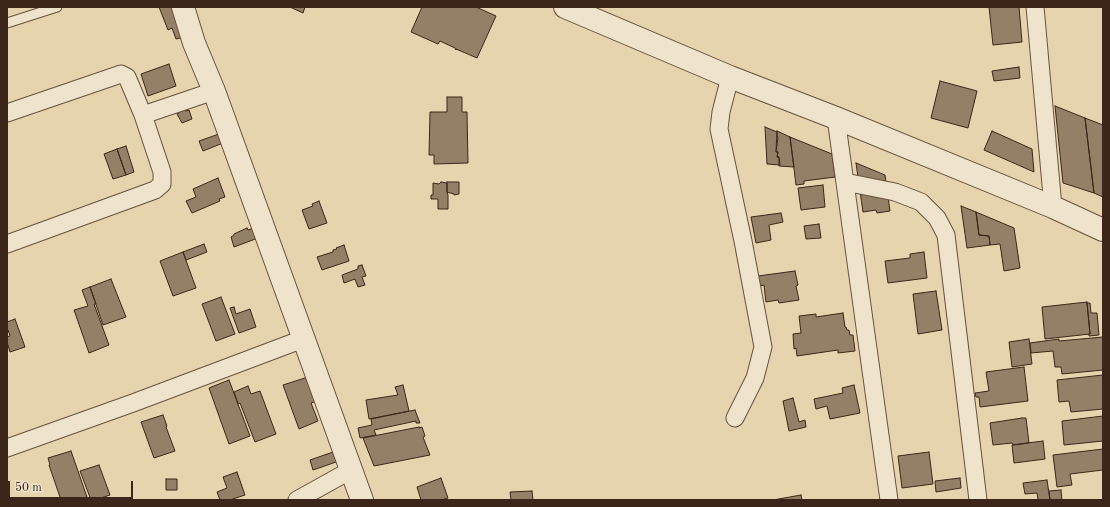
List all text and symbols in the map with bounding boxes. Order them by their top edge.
scale bar [10,473,135,499]
text: 50 m [15,482,42,494]

